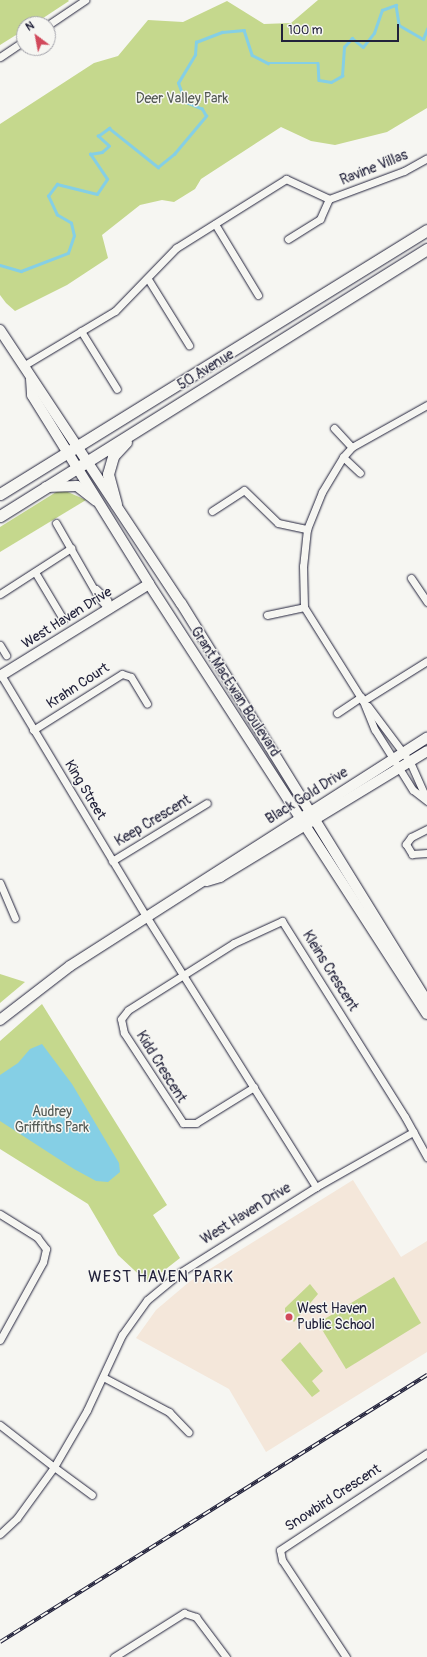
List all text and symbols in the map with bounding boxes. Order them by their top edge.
north arrow [16,16,56,56]
scale bar [283,16,401,42]
text: N [23,19,37,34]
text: 100 m [288,23,322,38]
park label: Deer Valley Park [136,91,228,107]
street label: Ravine Villas [338,147,410,189]
street label: 50 Avenue [175,346,237,394]
street label: West Haven Drive [19,584,115,652]
street label: Grant MacEwan Boulevard [187,624,283,760]
street label: Krahn Court [44,660,112,712]
street label: King Street [61,757,109,823]
street label: Black Gold Drive [263,764,351,828]
street label: Keep Crescent [112,792,194,850]
street label: Kleins Crescent [299,928,361,1014]
street label: Kidd Crescent [132,1028,190,1106]
park label: Audrey Griffiths Park [15,1104,89,1136]
street label: West Haven Drive [198,1180,294,1248]
district label: WEST HAVEN PARK [88,1267,234,1287]
place label: West Haven Public School [297,1301,375,1334]
marker: West Haven Public School [284,1312,294,1322]
street label: Snowbird Crescent [282,1461,384,1535]

